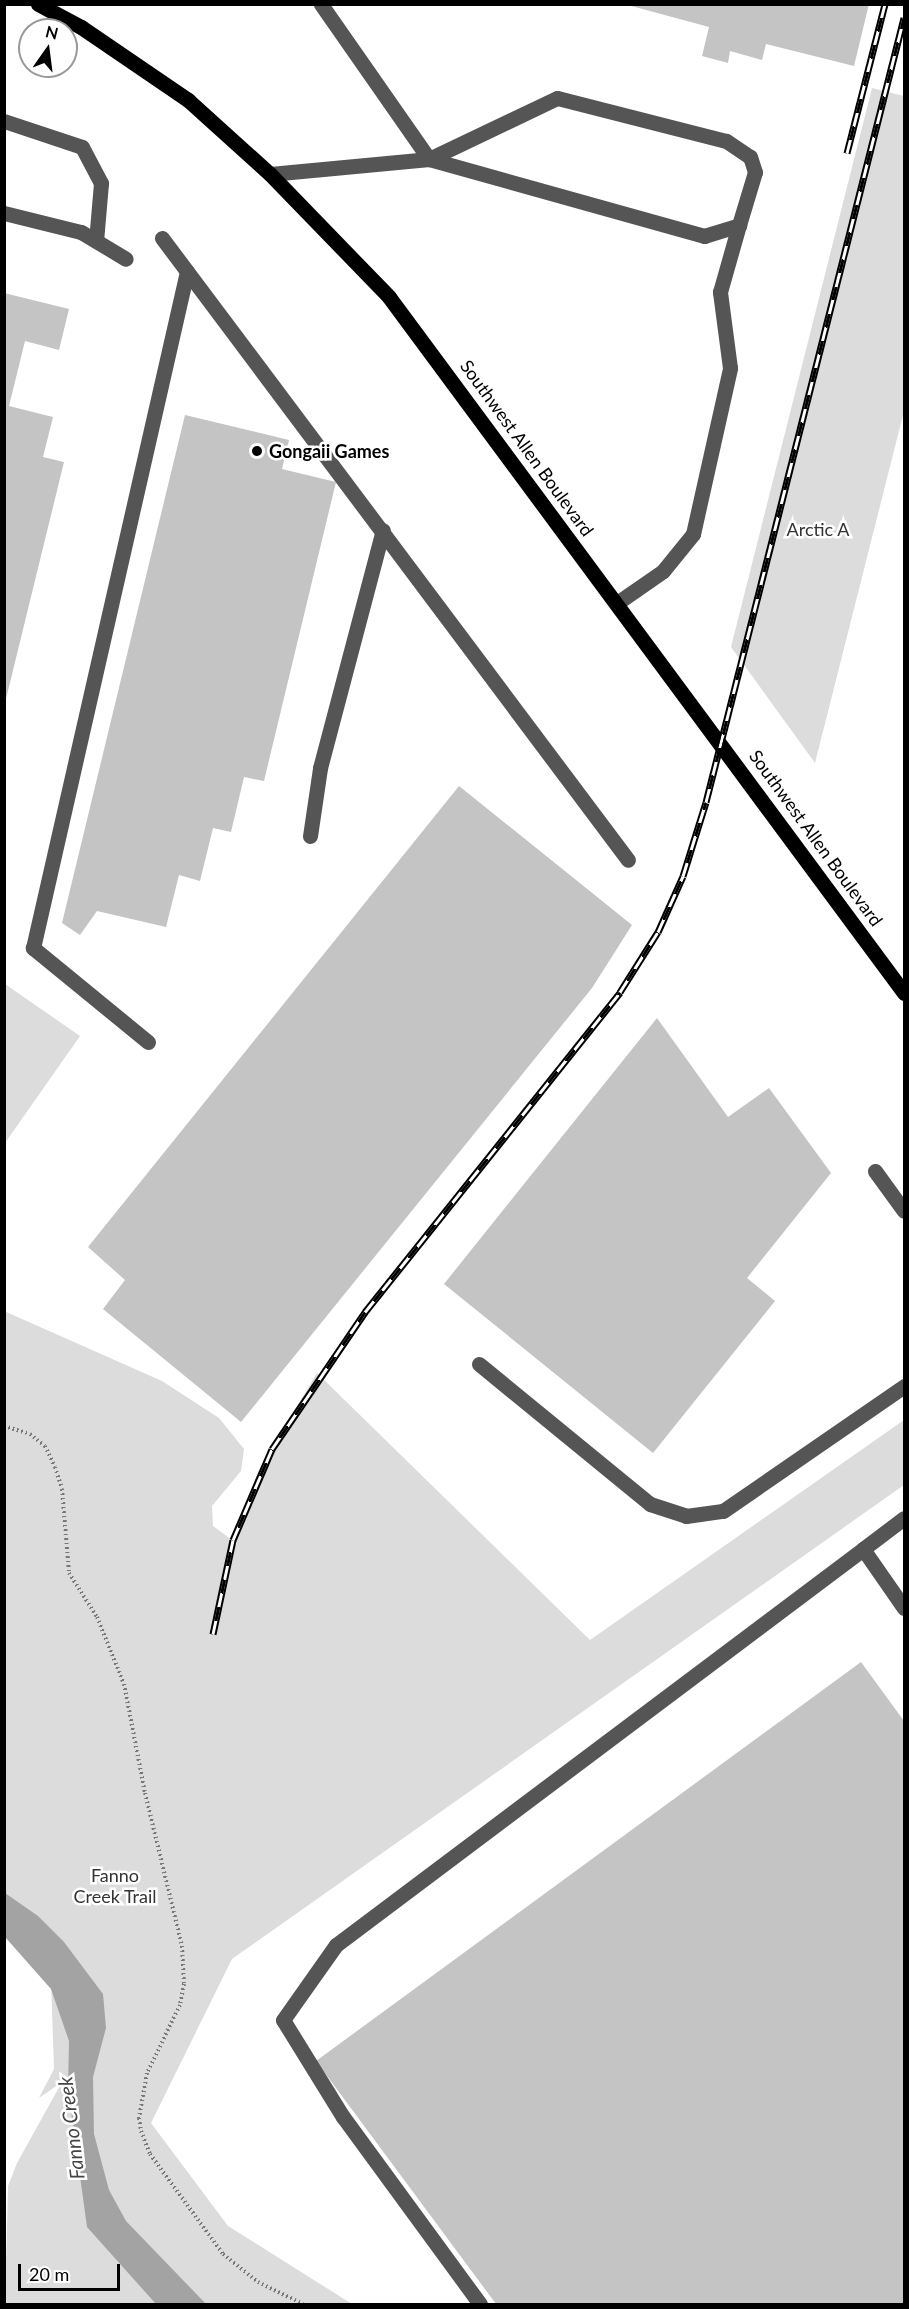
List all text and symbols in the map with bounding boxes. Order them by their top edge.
north arrow [18,18,78,78]
text: N [44,21,60,43]
street label: Southwest Allen Boulevard [456,355,598,541]
place label: Gongaii Games [269,440,389,462]
marker: Gongaii Games [250,444,264,458]
park label: Arctic A [786,518,850,540]
street label: Southwest Allen Boulevard [745,745,887,931]
park label: Fanno Creek Trail [73,1865,157,1908]
water label: Fanno Creek [53,2075,89,2181]
scale bar [21,2252,123,2290]
text: 20 m [29,2263,69,2285]

